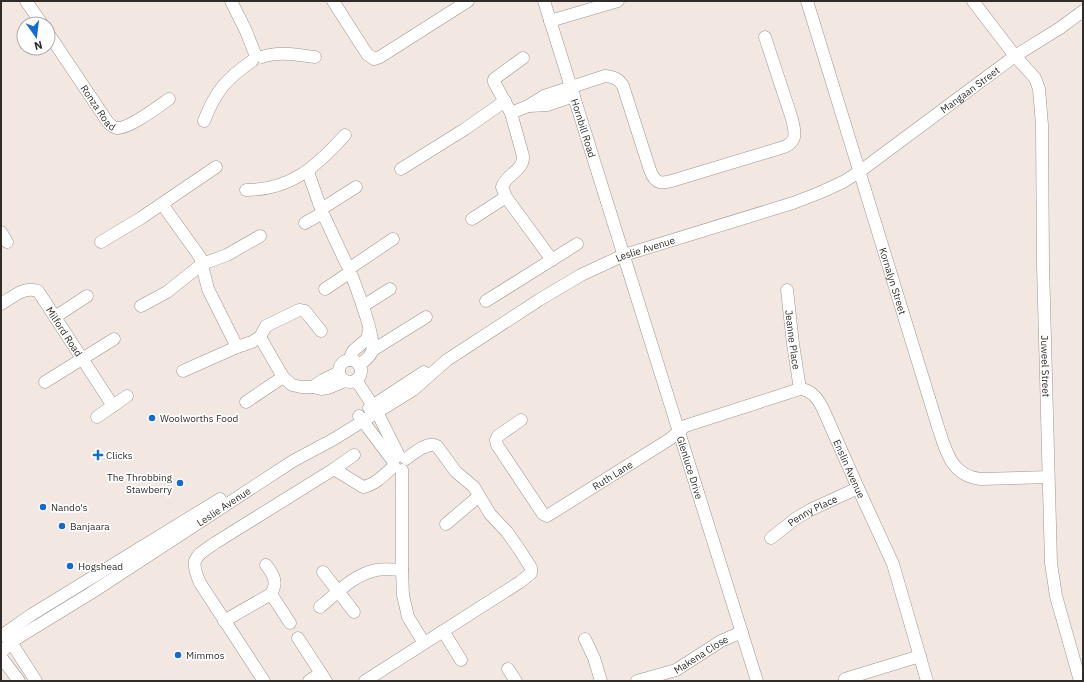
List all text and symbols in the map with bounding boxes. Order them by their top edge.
north arrow [16,16,56,56]
text: N [33,38,44,53]
street label: Mangaan Street [938,63,1002,116]
street label: Ronza Road [78,82,118,133]
street label: Hornbill Road [568,97,599,159]
street label: Leslie Avenue [613,233,677,265]
street label: Kornalyn Street [877,246,910,317]
street label: Milford Road [43,304,85,359]
street label: Jeanne Place [783,309,803,371]
street label: Juweel Street [1038,335,1053,398]
place label: Woolworths Food [160,412,238,425]
marker: Woolworths Food [147,413,157,423]
street label: Glenluce Drive [674,434,706,501]
street label: Enslin Avenue [831,437,868,501]
place label: Clicks [106,449,133,462]
marker: Clicks [93,450,103,460]
street label: Ruth Lane [590,457,635,493]
place label: The Throbbing Stawberry [107,471,173,496]
marker: The Throbbing Stawberry [175,478,185,488]
street label: Leslie Avenue [194,484,253,529]
street label: Penny Place [785,492,840,529]
place label: Nando's [51,501,88,514]
marker: Nando's [38,502,48,512]
place label: Banjaara [70,520,110,533]
marker: Banjaara [57,521,67,531]
place label: Hogshead [78,560,123,573]
marker: Hogshead [65,561,75,571]
street label: Makena Close [671,632,731,676]
place label: Mimmos [186,649,225,662]
marker: Mimmos [173,650,183,660]

